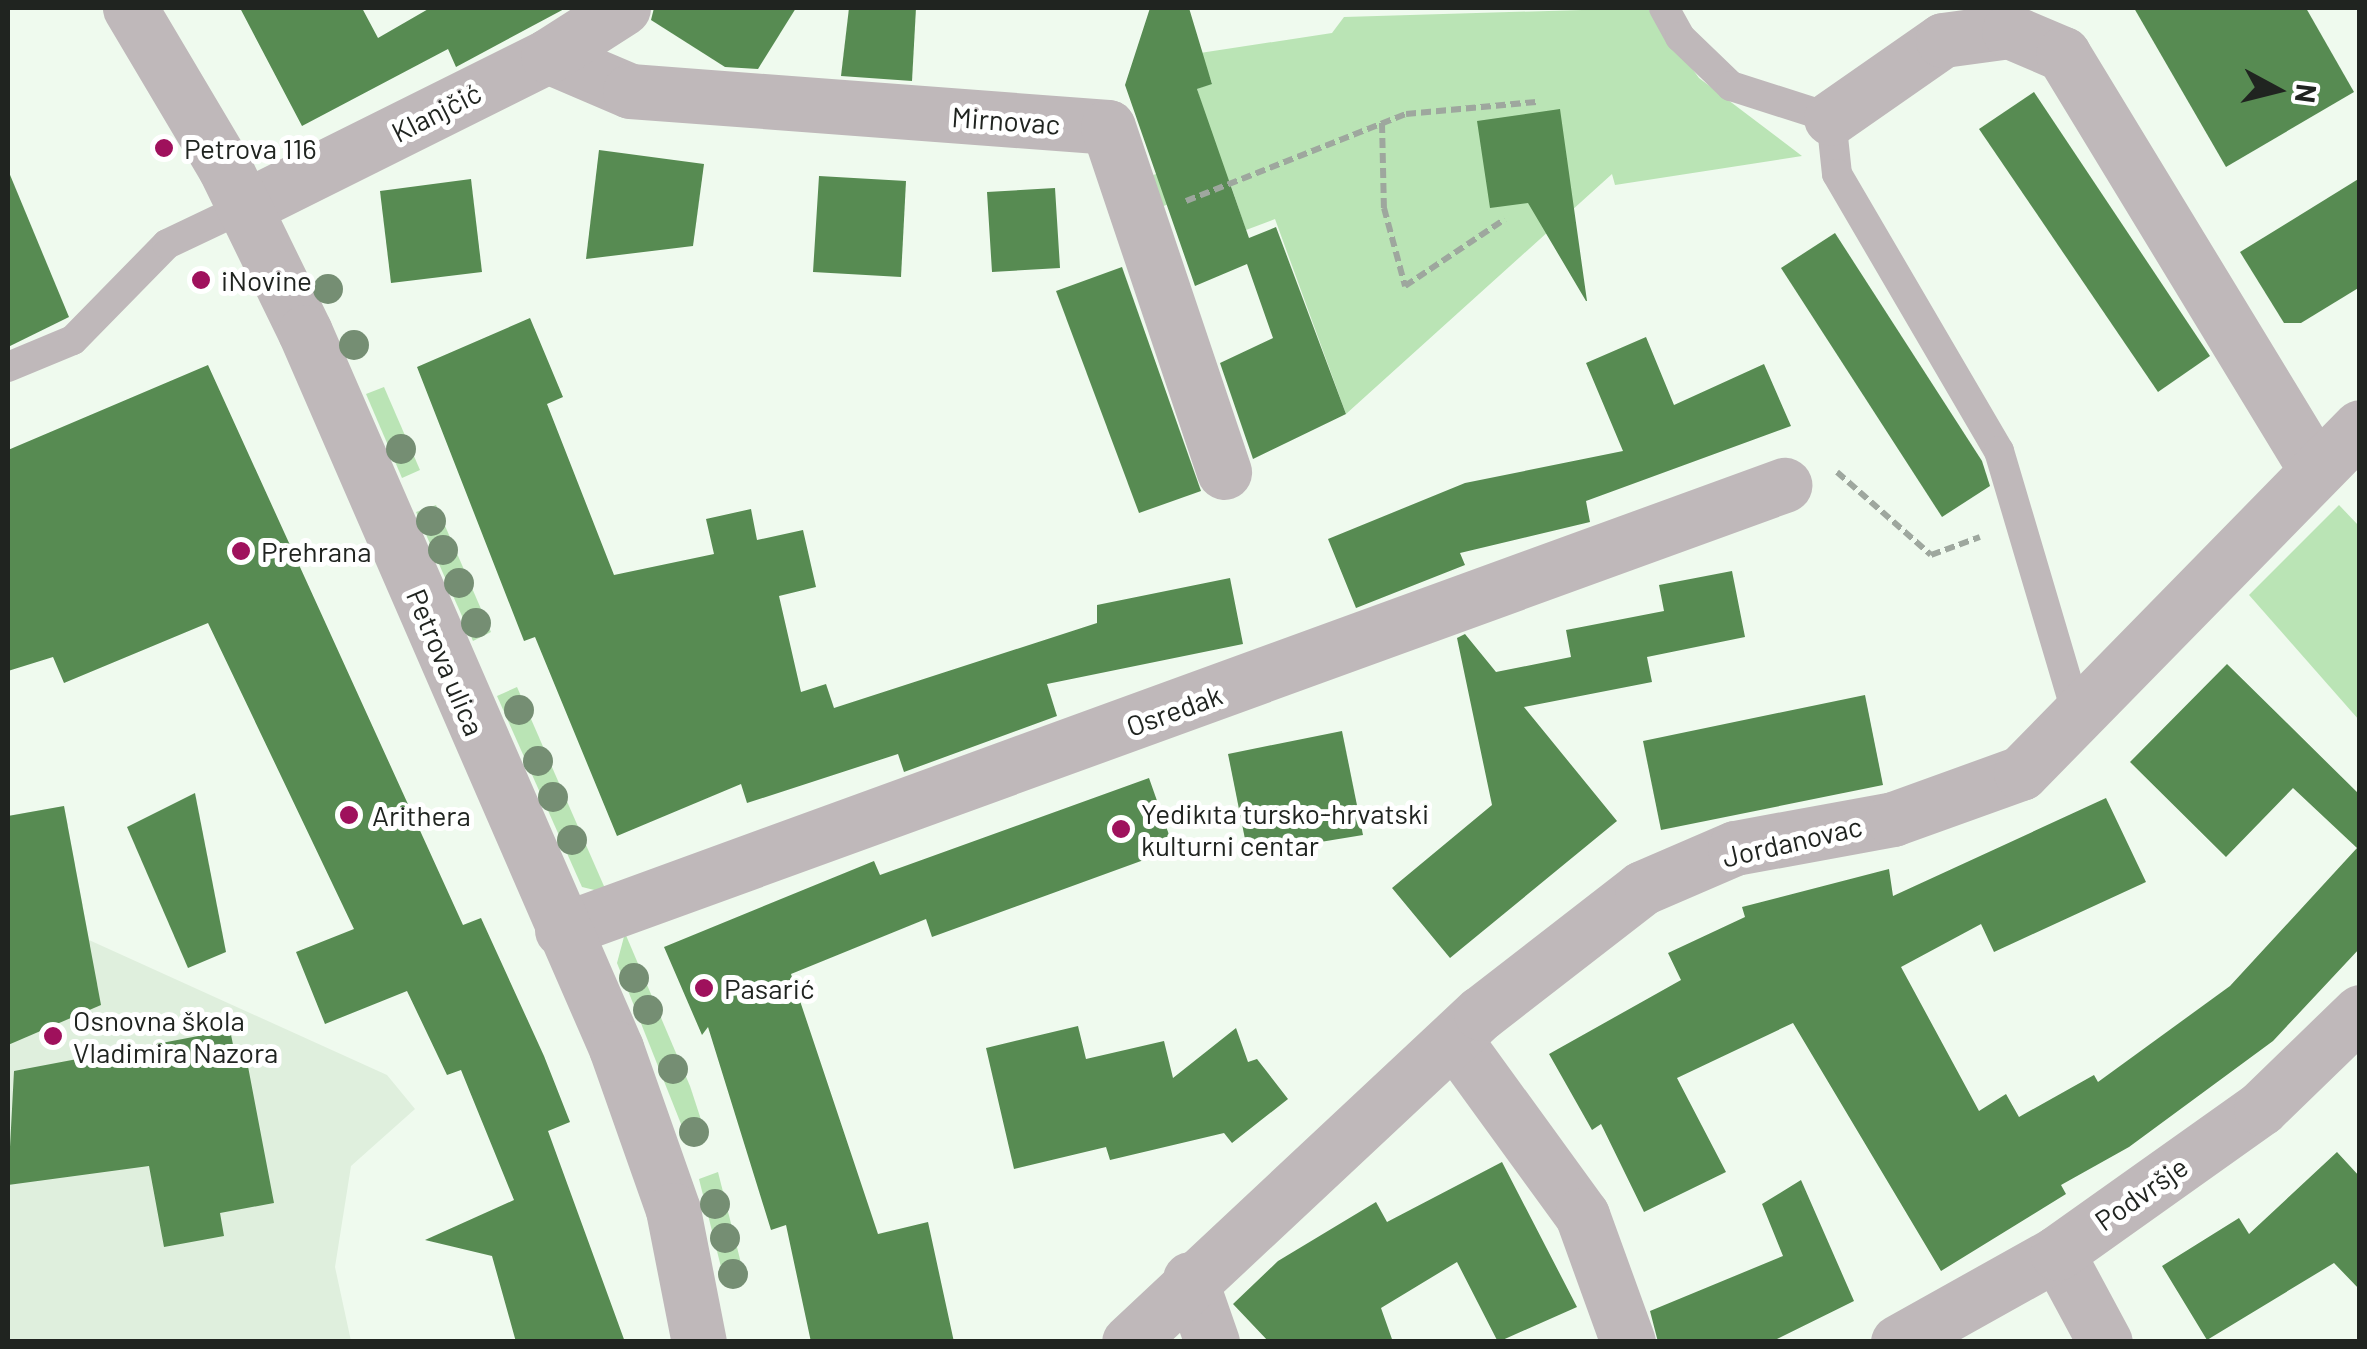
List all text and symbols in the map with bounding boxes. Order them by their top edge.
north arrow [2227,40,2327,140]
street label: Klanjčić [386,75,486,149]
text: N [2289,82,2325,105]
street label: Mirnovac [951,99,1061,141]
place label: Petrova 116 [184,131,317,165]
marker: Petrova 116 [153,137,175,159]
place label: iNovine [221,263,312,297]
marker: iNovine [190,269,212,291]
place label: Prehrana [261,534,371,568]
marker: Prehrana [230,540,252,562]
street label: Petrova ulica [400,584,492,740]
street label: Osredak [1122,677,1226,743]
place label: Yedikıta tursko-hrvatski kulturni centar [1141,796,1429,862]
place label: Arithera [372,798,471,832]
marker: Arithera [336,802,362,828]
street label: Jordanovac [1719,809,1865,873]
marker: Yedikıta tursko-hrvatski kulturni centar [1110,818,1132,840]
place label: Pasarić [724,971,814,1005]
marker: Pasarić [693,977,715,999]
place label: Osnovna škola Vladimira Nazora [73,1003,278,1069]
marker: Osnovna škola Vladimira Nazora [42,1025,64,1047]
street label: Podvršje [2088,1149,2194,1237]

